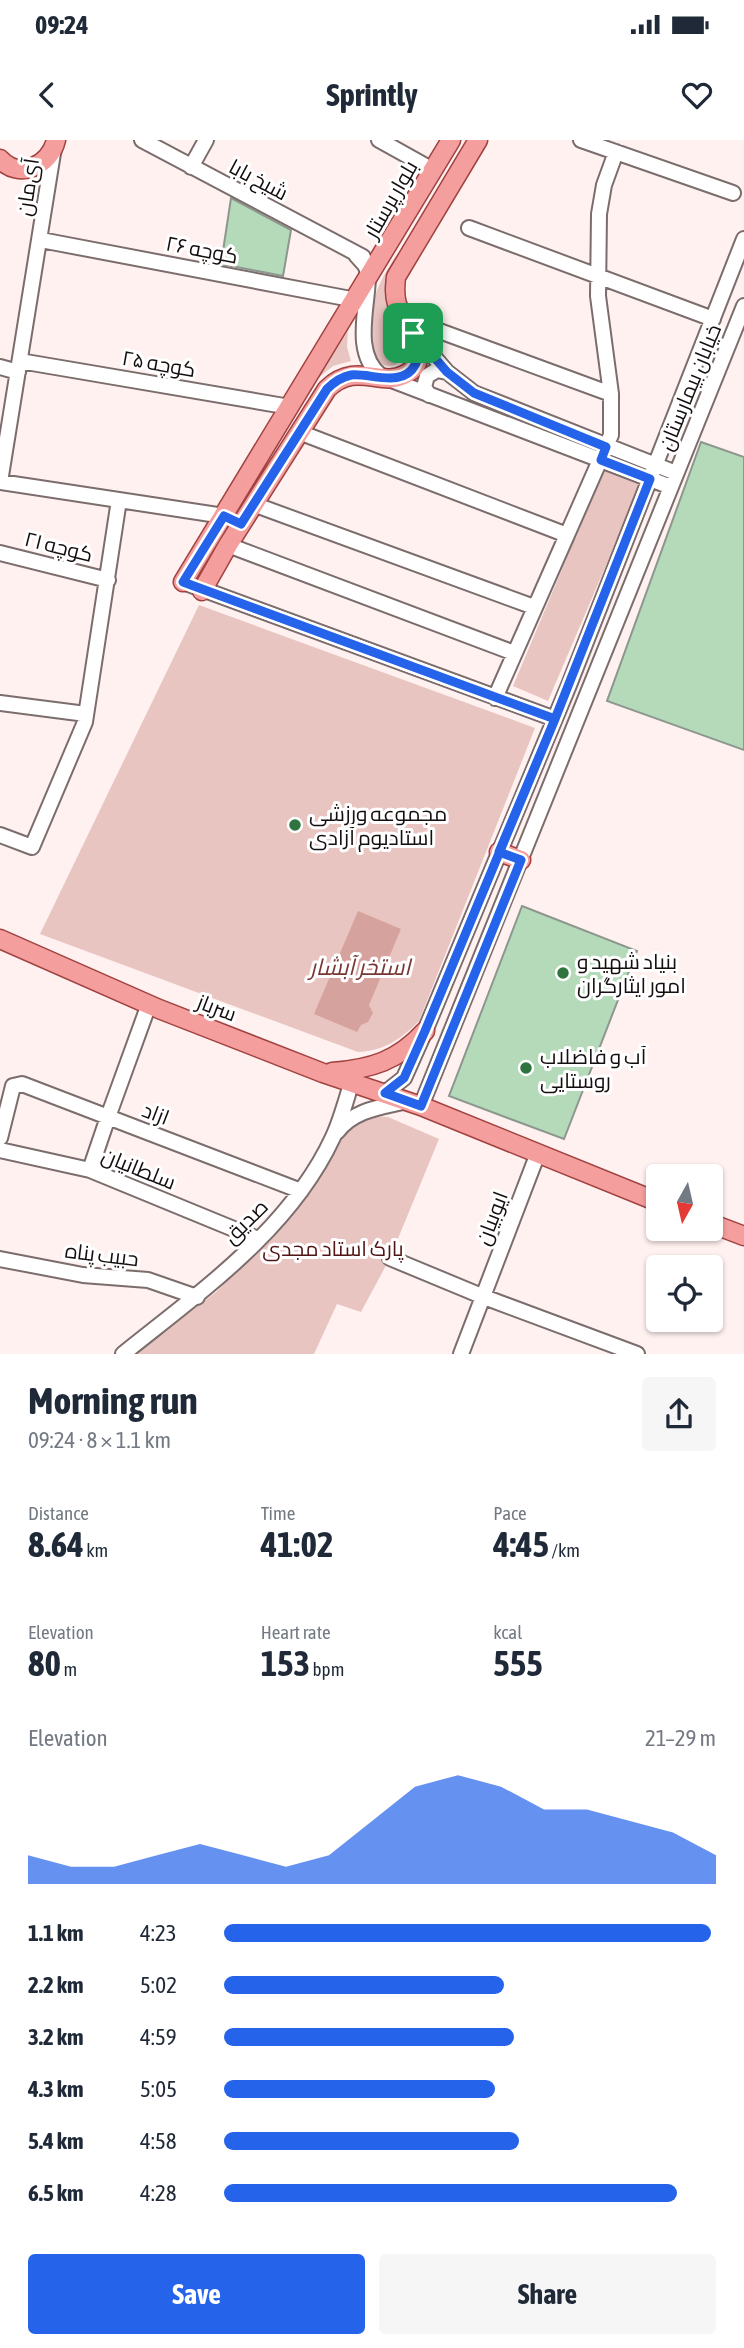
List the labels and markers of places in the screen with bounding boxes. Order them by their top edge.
pin [383,303,443,363]
place label: مجموعه ورزشی استادیوم آزادی [309,801,447,852]
marker: مجموعه ورزشی استادیوم آزادی [287,817,303,833]
place label: بنیاد شهید و امور ایثارگران [577,949,686,999]
marker: بنیاد شهید و امور ایثارگران [555,965,571,981]
place label: آب و فاضلاب روستایی [540,1044,647,1094]
marker: آب و فاضلاب روستایی [518,1060,534,1076]

